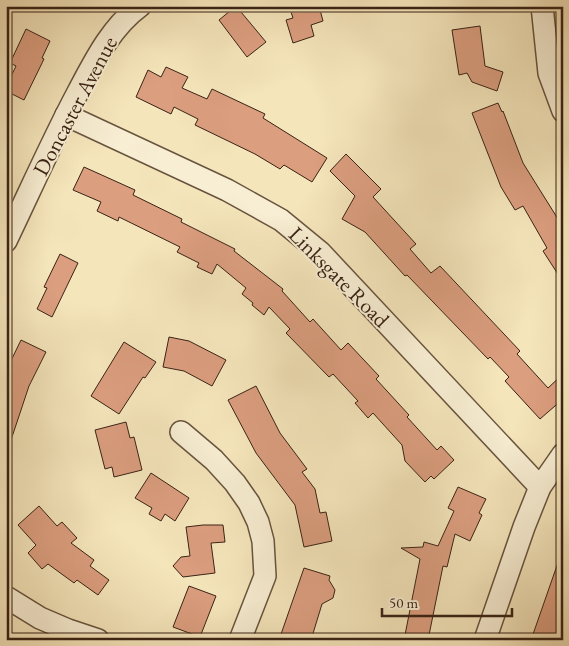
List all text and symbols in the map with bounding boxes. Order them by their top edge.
street label: Doncaster Avenue [26,31,124,181]
street label: Linksgate Road [282,220,396,334]
scale bar [382,586,512,618]
text: 50 m [389,593,418,612]

